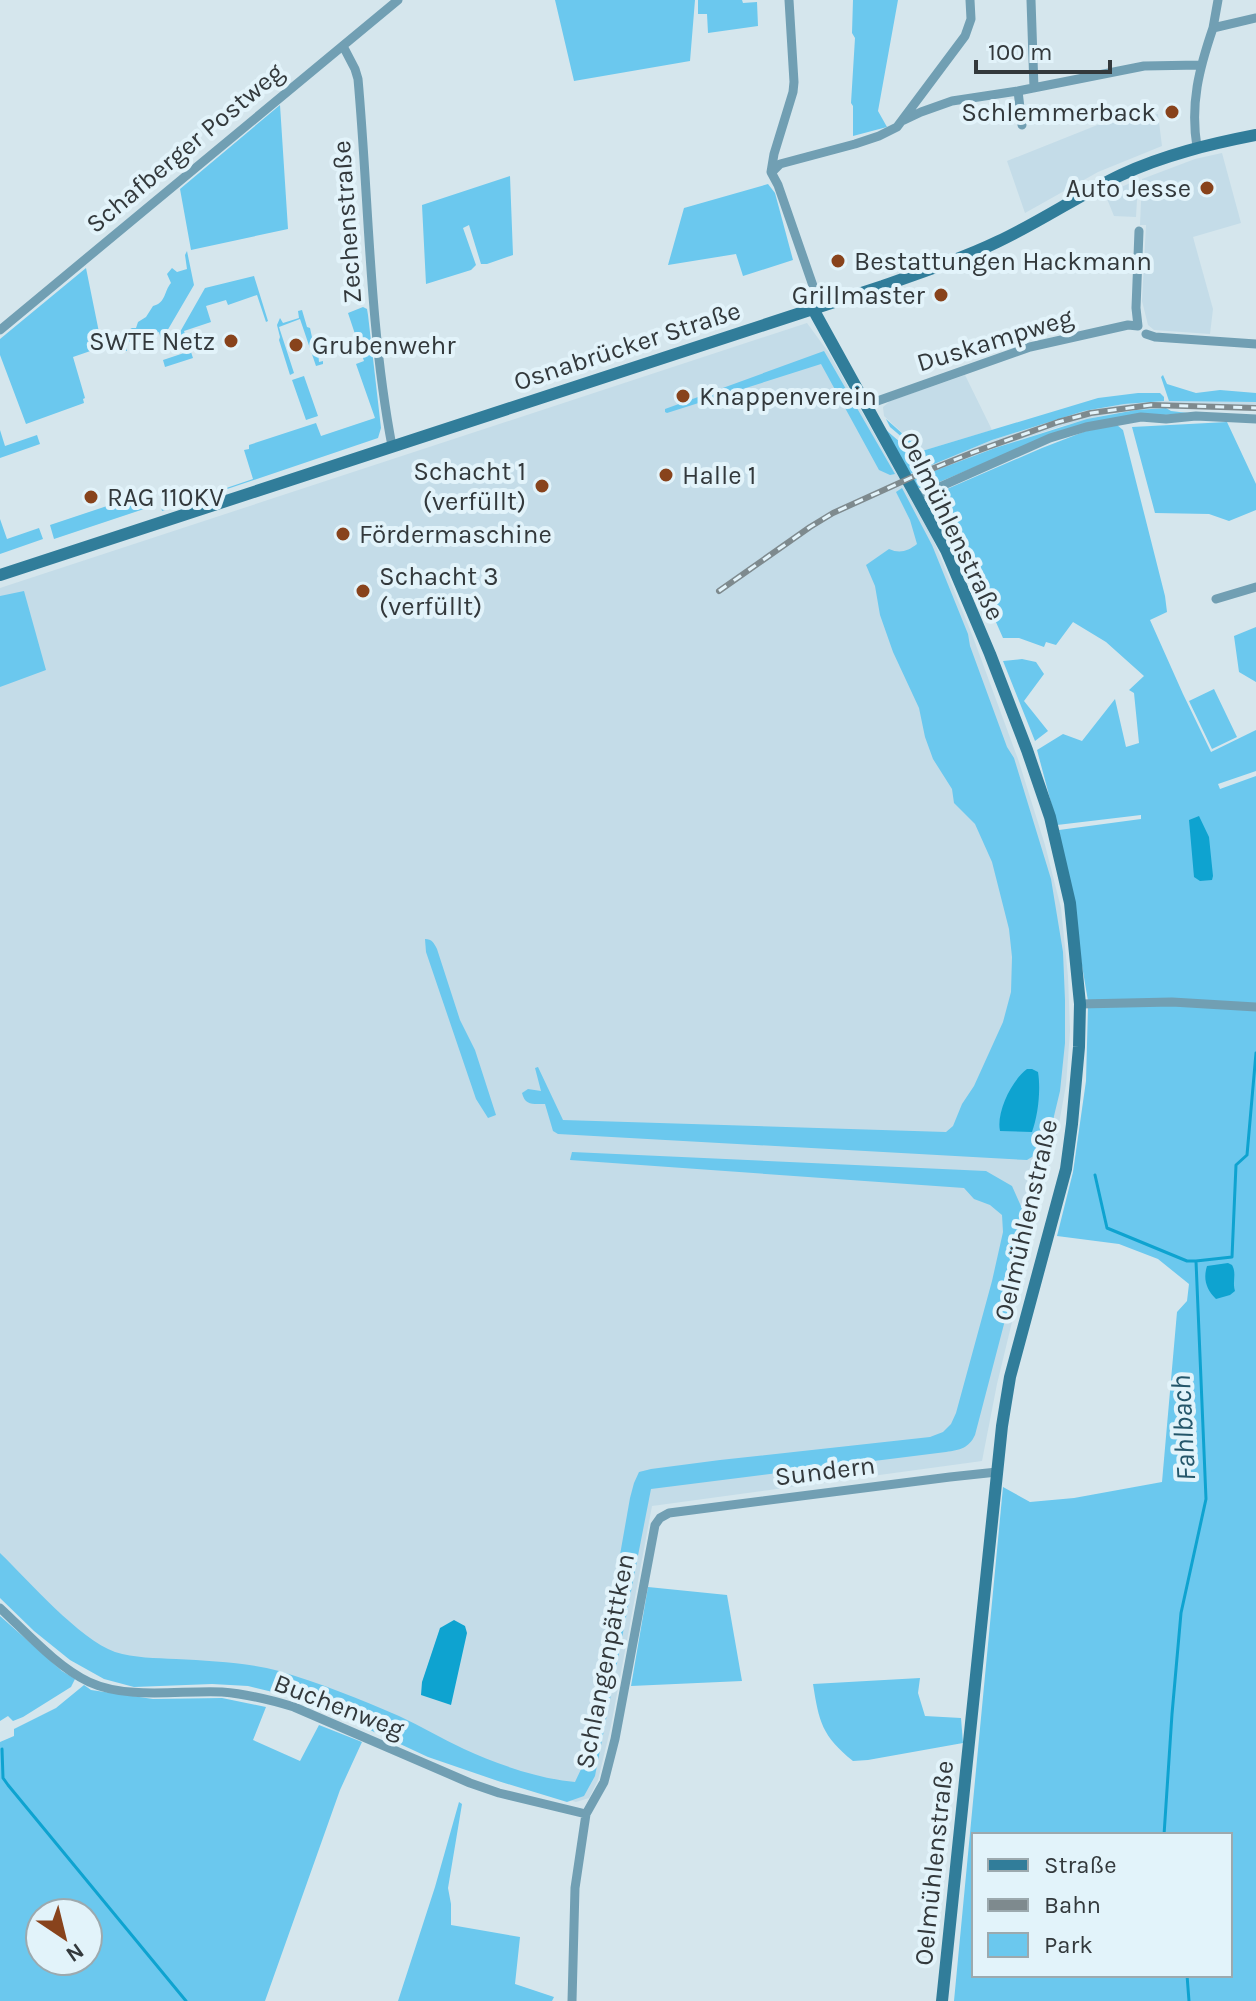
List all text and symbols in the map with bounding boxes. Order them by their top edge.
scale bar [976,24,1110,74]
text: 100 m [988,38,1053,66]
street label: Schafberger Postweg [80,56,290,240]
place label: Schlemmerback [961,97,1156,128]
marker: Schlemmerback [1163,103,1181,121]
street label: Zechenstraße [326,139,368,305]
place label: Auto Jesse [1066,173,1191,204]
marker: Auto Jesse [1198,179,1216,197]
place label: Bestattungen Hackmann [854,246,1152,277]
marker: Bestattungen Hackmann [829,252,847,270]
place label: Grillmaster [792,280,926,311]
marker: Grillmaster [932,286,950,304]
street label: Osnabrücker Straße [510,295,744,397]
street label: Duskampweg [913,301,1077,378]
place label: SWTE Netz [89,326,215,357]
place label: Grubenwehr [312,330,456,361]
marker: SWTE Netz [222,332,240,350]
marker: Grubenwehr [287,336,305,354]
place label: Knappenverein [699,381,877,412]
marker: Knappenverein [674,387,692,405]
street label: Oelmühlenstraße [893,427,1011,625]
place label: Schacht 1 (verfüllt) [413,456,526,517]
place label: Halle 1 [682,460,756,491]
marker: Halle 1 [657,466,675,484]
marker: Schacht 1 (verfüllt) [533,477,551,495]
place label: RAG 110KV [107,482,224,513]
marker: RAG 110KV [82,488,100,506]
place label: Fördermaschine [359,519,552,550]
marker: Fördermaschine [334,525,352,543]
place label: Schacht 3 (verfüllt) [379,561,499,622]
marker: Schacht 3 (verfüllt) [354,582,372,600]
street label: Oelmühlenstraße [988,1116,1064,1324]
water label: Fahlbach [1164,1374,1202,1482]
street label: Sundern [773,1449,877,1493]
street label: Schlangenpättken [569,1551,641,1771]
street label: Buchenweg [270,1667,409,1745]
street label: Oelmühlenstraße [908,1759,960,1967]
legend [972,1833,1232,1977]
text: Straße [1044,1851,1116,1879]
text: Bahn [1044,1891,1101,1919]
north arrow [24,1897,104,1977]
text: Park [1044,1931,1093,1959]
text: N [61,1937,89,1968]

